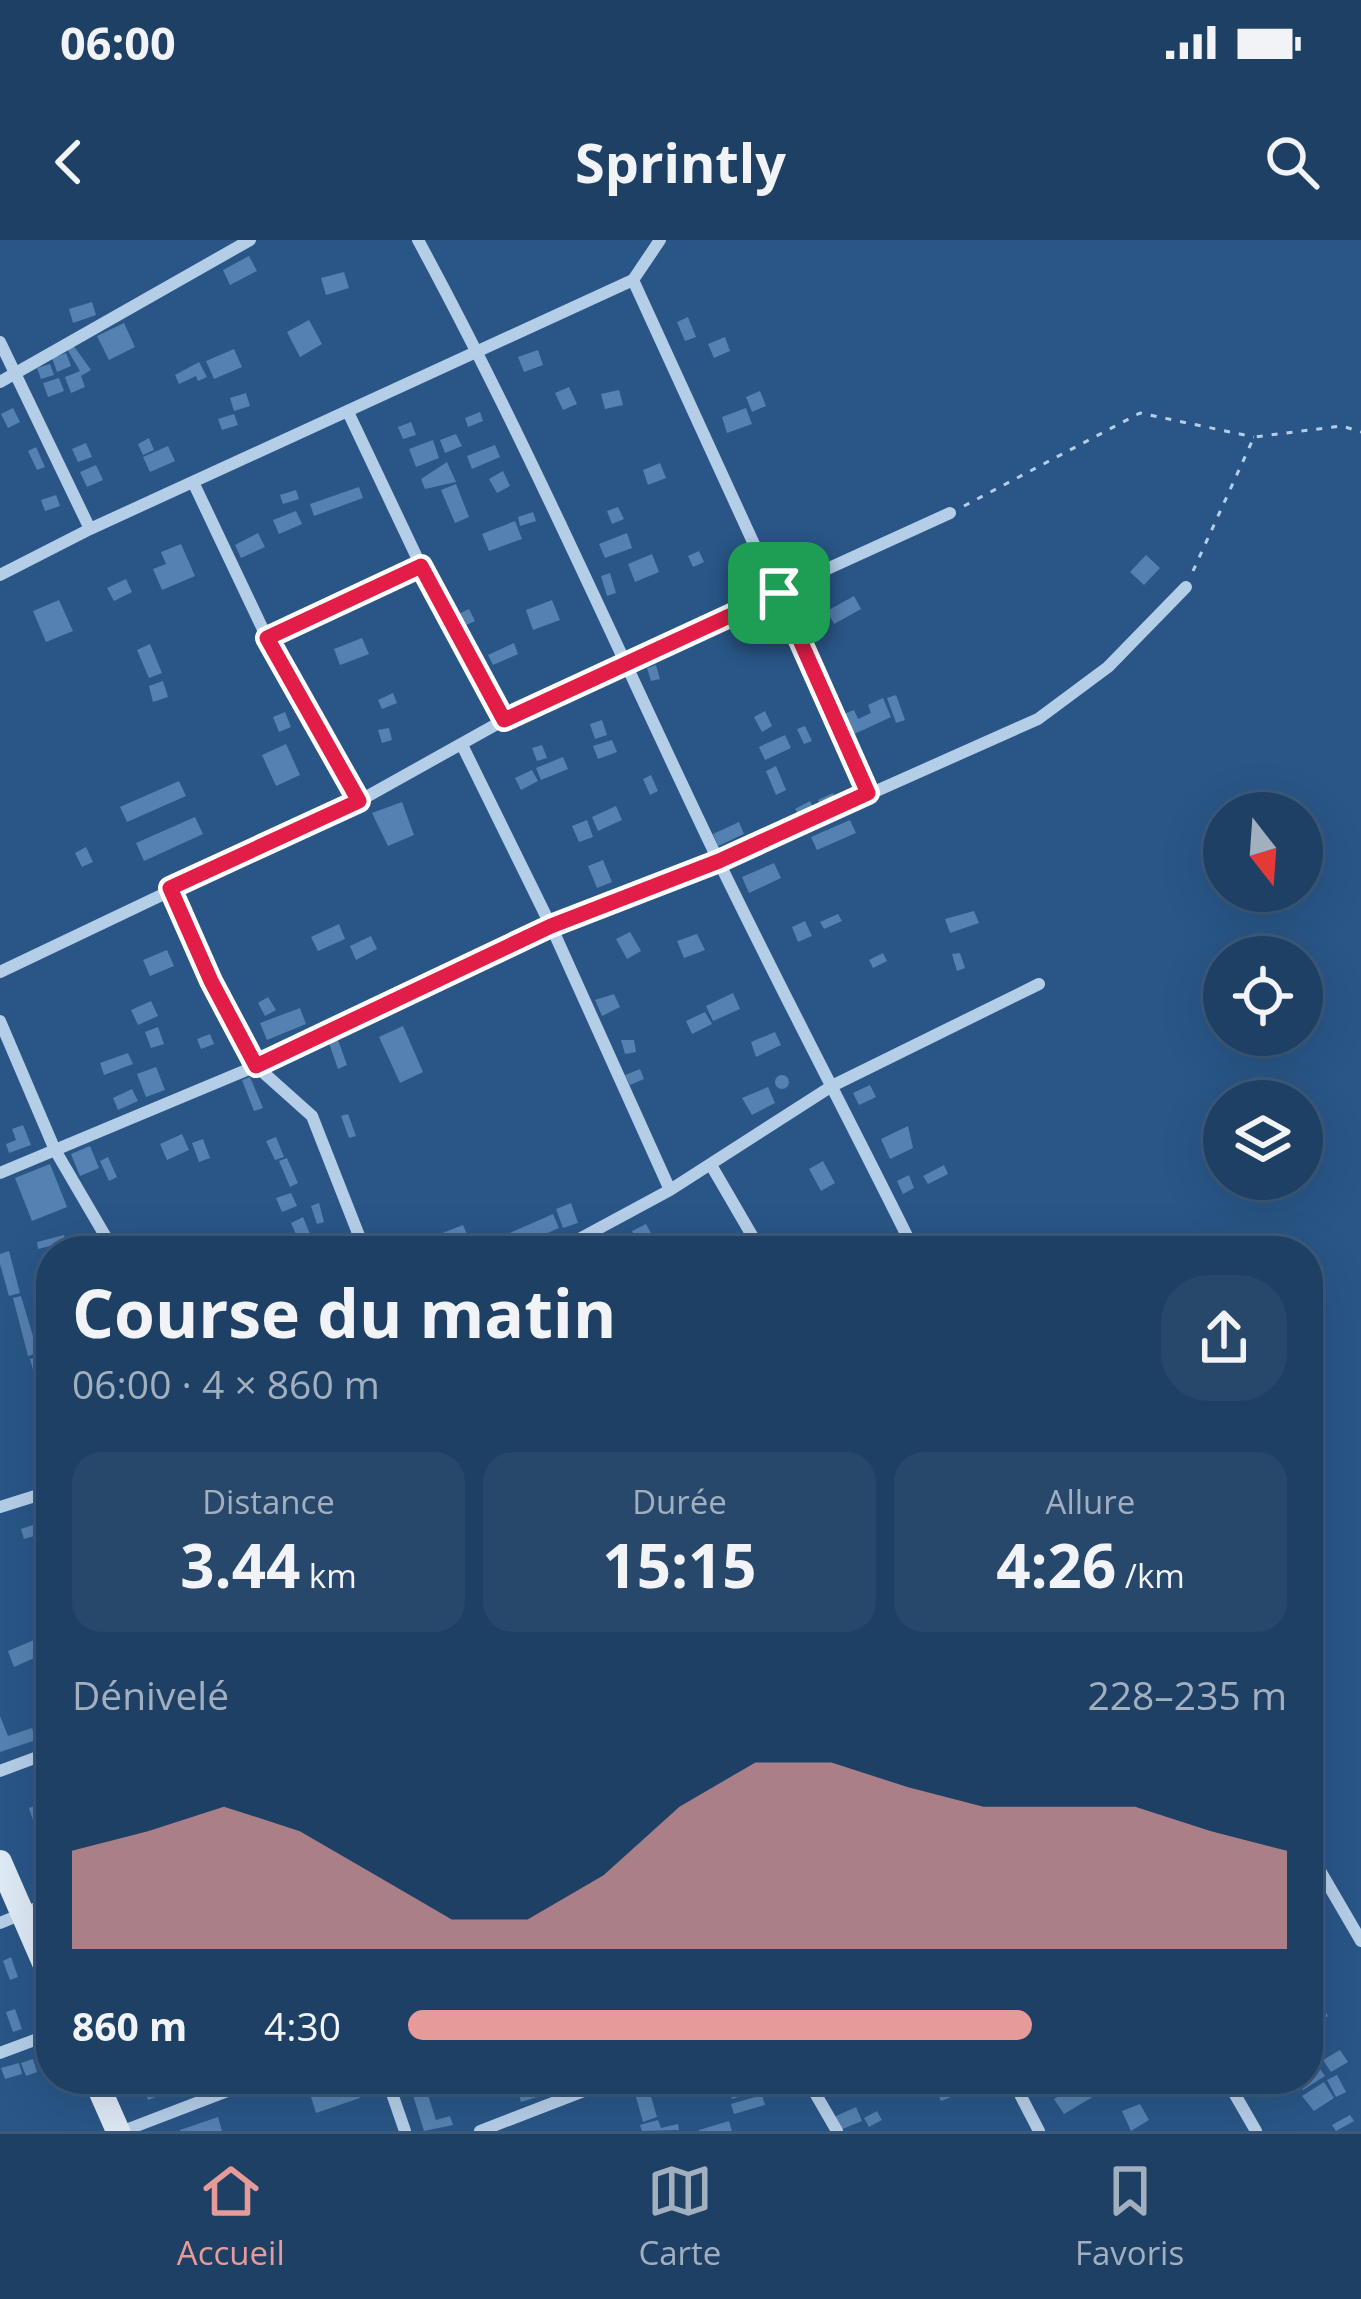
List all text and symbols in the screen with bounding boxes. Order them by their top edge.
text: 06:00 [60,12,176,73]
text: Sprintly [575,125,786,199]
icon: back [36,129,102,195]
icon: search [1259,129,1325,195]
pin [728,542,830,644]
icon: arrive [746,560,812,626]
north arrow [1203,792,1323,912]
map controls [1203,792,1323,1200]
button: locate [1203,936,1323,1056]
button: layers [1203,1080,1323,1200]
text: Course du matin [72,1267,616,1357]
button: share [1161,1275,1287,1401]
text: 06:00 · 4 × 860 m [72,1357,380,1410]
text: Distance [202,1479,335,1524]
text: Durée [632,1479,727,1524]
text: Allure [1046,1479,1135,1524]
text: 3.44 [180,1524,300,1606]
text: 15:15 [602,1524,757,1606]
text: 4:26 [996,1524,1116,1606]
text: km [300,1553,357,1598]
text: /km [1116,1553,1185,1598]
text: Dénivelé [72,1668,229,1721]
text: 228–235 m [1087,1668,1287,1721]
text: 860 m [72,1999,187,2052]
text: 4:30 [264,1999,341,2052]
tab: Accueil [177,2158,285,2275]
tab: Carte [638,2158,721,2275]
tab: Favoris [1075,2158,1184,2275]

